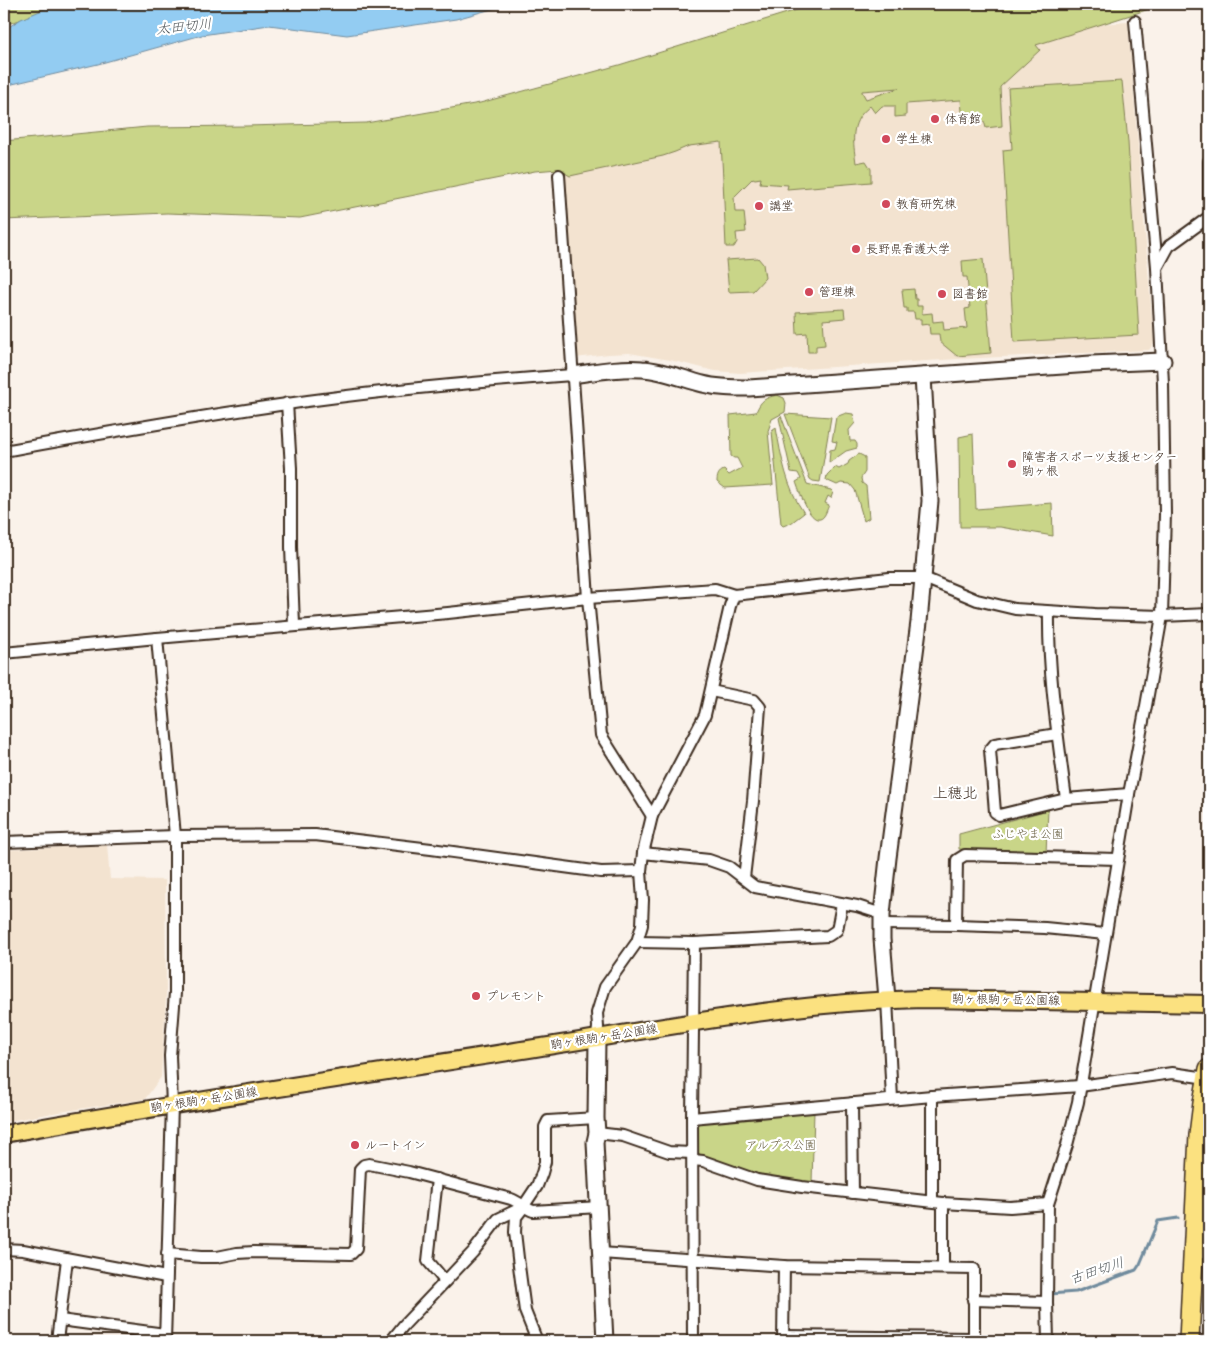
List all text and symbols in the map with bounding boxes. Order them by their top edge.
water label: 太田切川 [155,13,213,41]
place label: 体育館 [945,110,981,129]
marker: 体育館 [929,113,941,125]
place label: 学生棟 [896,130,932,149]
marker: 学生棟 [880,133,892,145]
place label: 教育研究棟 [896,195,956,214]
place label: 講堂 [769,197,793,216]
marker: 教育研究棟 [880,198,892,210]
marker: 講堂 [753,200,765,212]
place label: 長野県看護大学 [866,240,950,259]
marker: 長野県看護大学 [850,243,862,255]
place label: 管理棟 [819,283,855,302]
place label: 図書館 [952,285,988,304]
marker: 管理棟 [803,286,815,298]
marker: 図書館 [936,288,948,300]
place label: 障害者スポーツ支援センター 駒ヶ根 [1022,448,1177,481]
marker: 障害者スポーツ支援センター 駒ヶ根 [1006,458,1018,470]
district label: 上穂北 [932,782,978,806]
park label: ふじやま公園 [992,825,1064,844]
place label: プレモント [486,987,546,1006]
marker: プレモント [470,990,482,1002]
street label: 駒ヶ根駒ヶ岳公園線 [952,990,1060,1010]
street label: 駒ヶ根駒ヶ岳公園線 [549,1019,659,1055]
street label: 駒ヶ根駒ヶ岳公園線 [149,1082,259,1118]
place label: ルートイン [365,1136,425,1155]
park label: アルプス公園 [746,1136,816,1155]
marker: ルートイン [349,1139,361,1151]
water label: 古田切川 [1067,1252,1127,1290]

